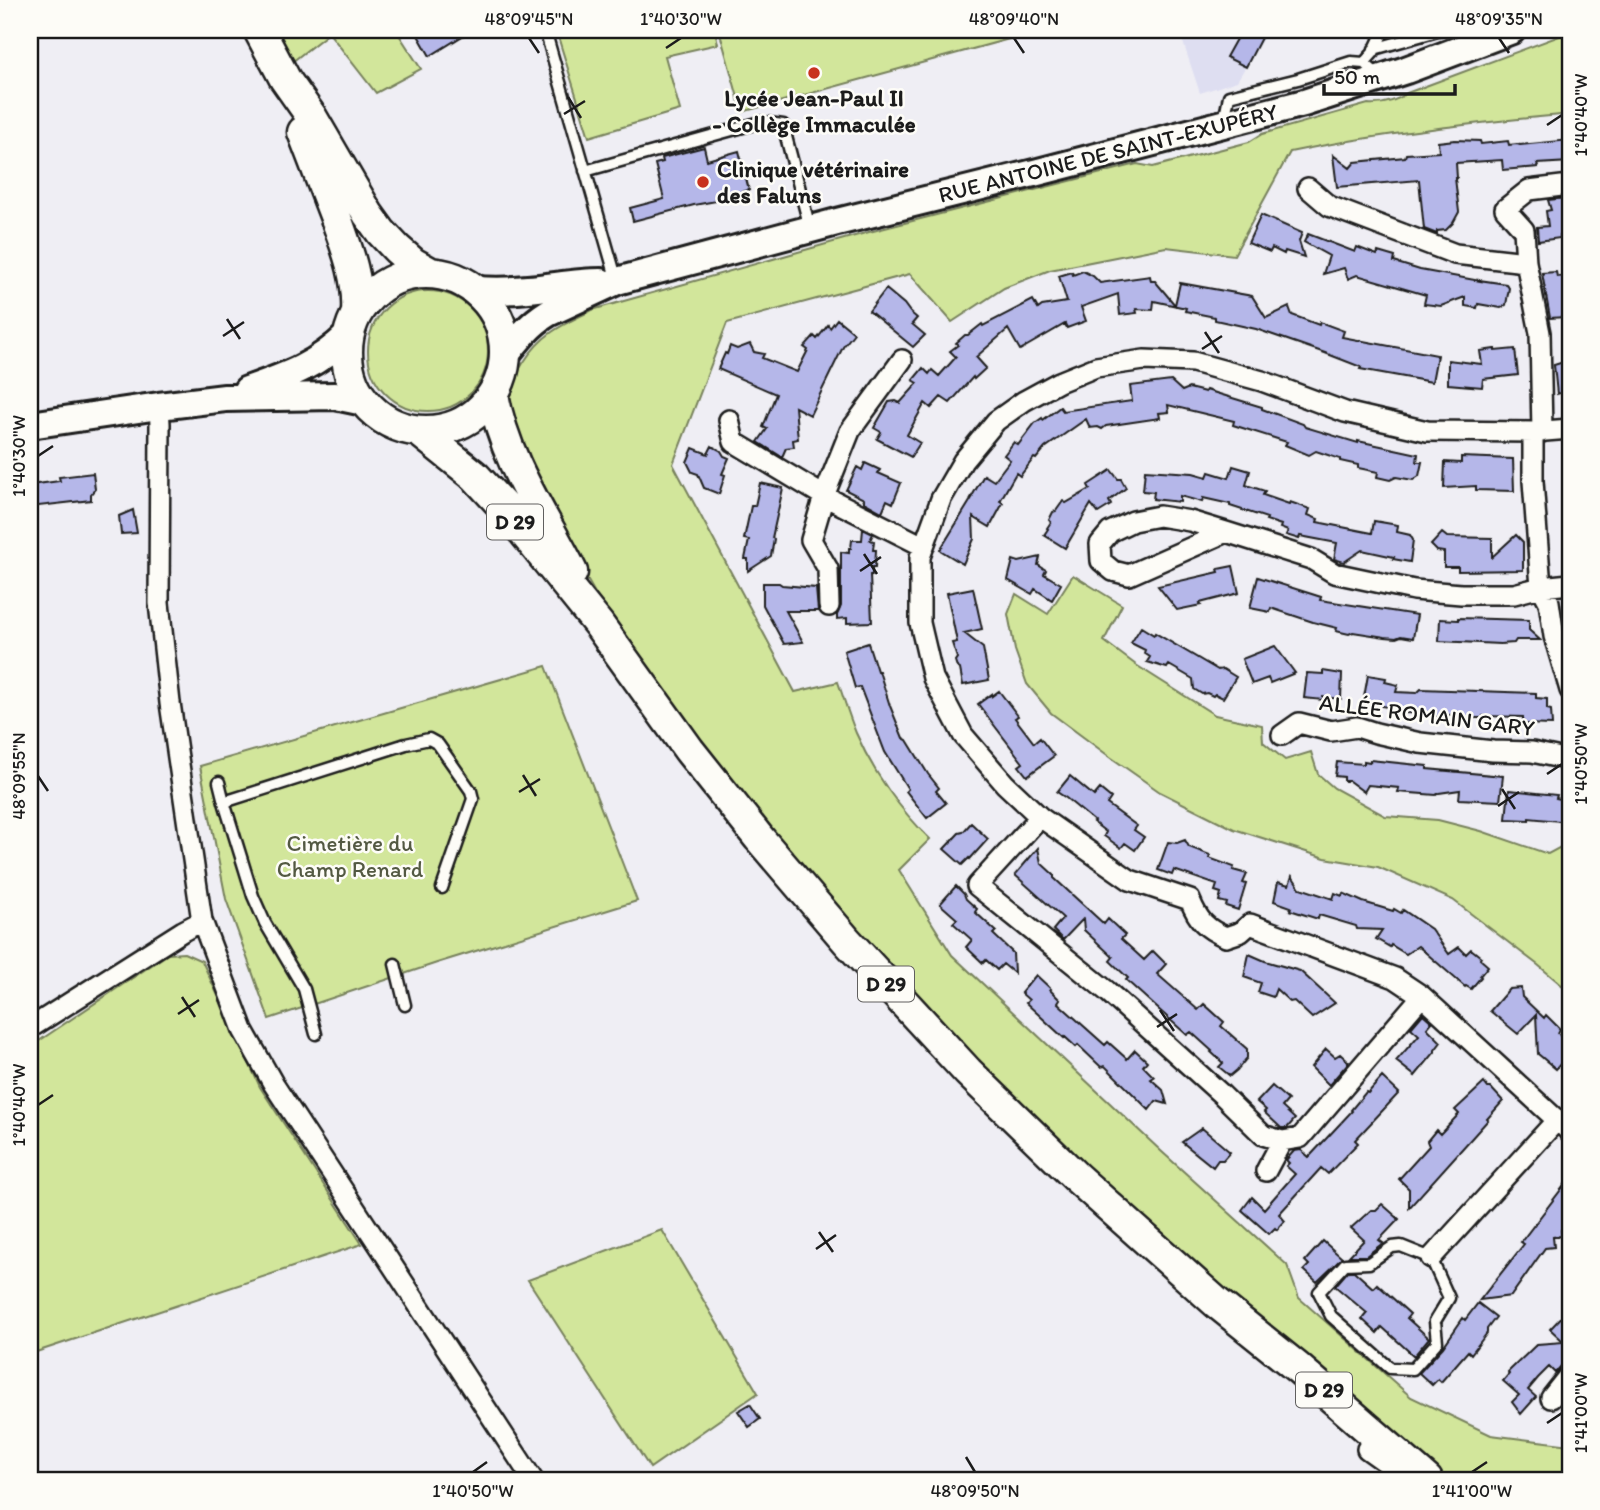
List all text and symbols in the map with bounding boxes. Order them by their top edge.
text: 48°09'45"N [485,8,573,30]
text: 1°40'30"W [640,8,722,30]
text: 48°09'40"N [969,8,1059,30]
text: 48°09'35"N [1455,8,1543,30]
scale bar [1324,52,1455,96]
text: 50 m [1334,64,1381,89]
marker: Lycée Jean-Paul II - Collège Immaculée [806,65,822,81]
text: 1°40'40"W [1570,74,1592,156]
place label: Lycée Jean-Paul II - Collège Immaculée [712,84,916,138]
street label: RUE ANTOINE DE SAINT-EXUPÉRY [936,97,1280,209]
place label: Clinique vétérinaire des Faluns [717,155,909,209]
marker: Clinique vétérinaire des Faluns [695,174,711,190]
text: 1°40'30"W [8,415,30,497]
road number: D 29 [487,504,543,540]
street label: ALLÉE ROMAIN GARY [1318,688,1536,742]
text: 1°40'50"W [1570,723,1592,805]
text: 48°09'55"N [8,732,30,820]
park label: Cimetière du Champ Renard [277,829,424,883]
road number: D 29 [858,967,914,1002]
text: 1°40'40"W [8,1064,30,1146]
road number: D 29 [1296,1372,1352,1408]
text: 1°41'00"W [1570,1373,1592,1453]
text: 1°40'50"W [432,1480,514,1502]
text: 48°09'50"N [930,1480,1020,1502]
text: 1°41'00"W [1432,1480,1512,1502]

